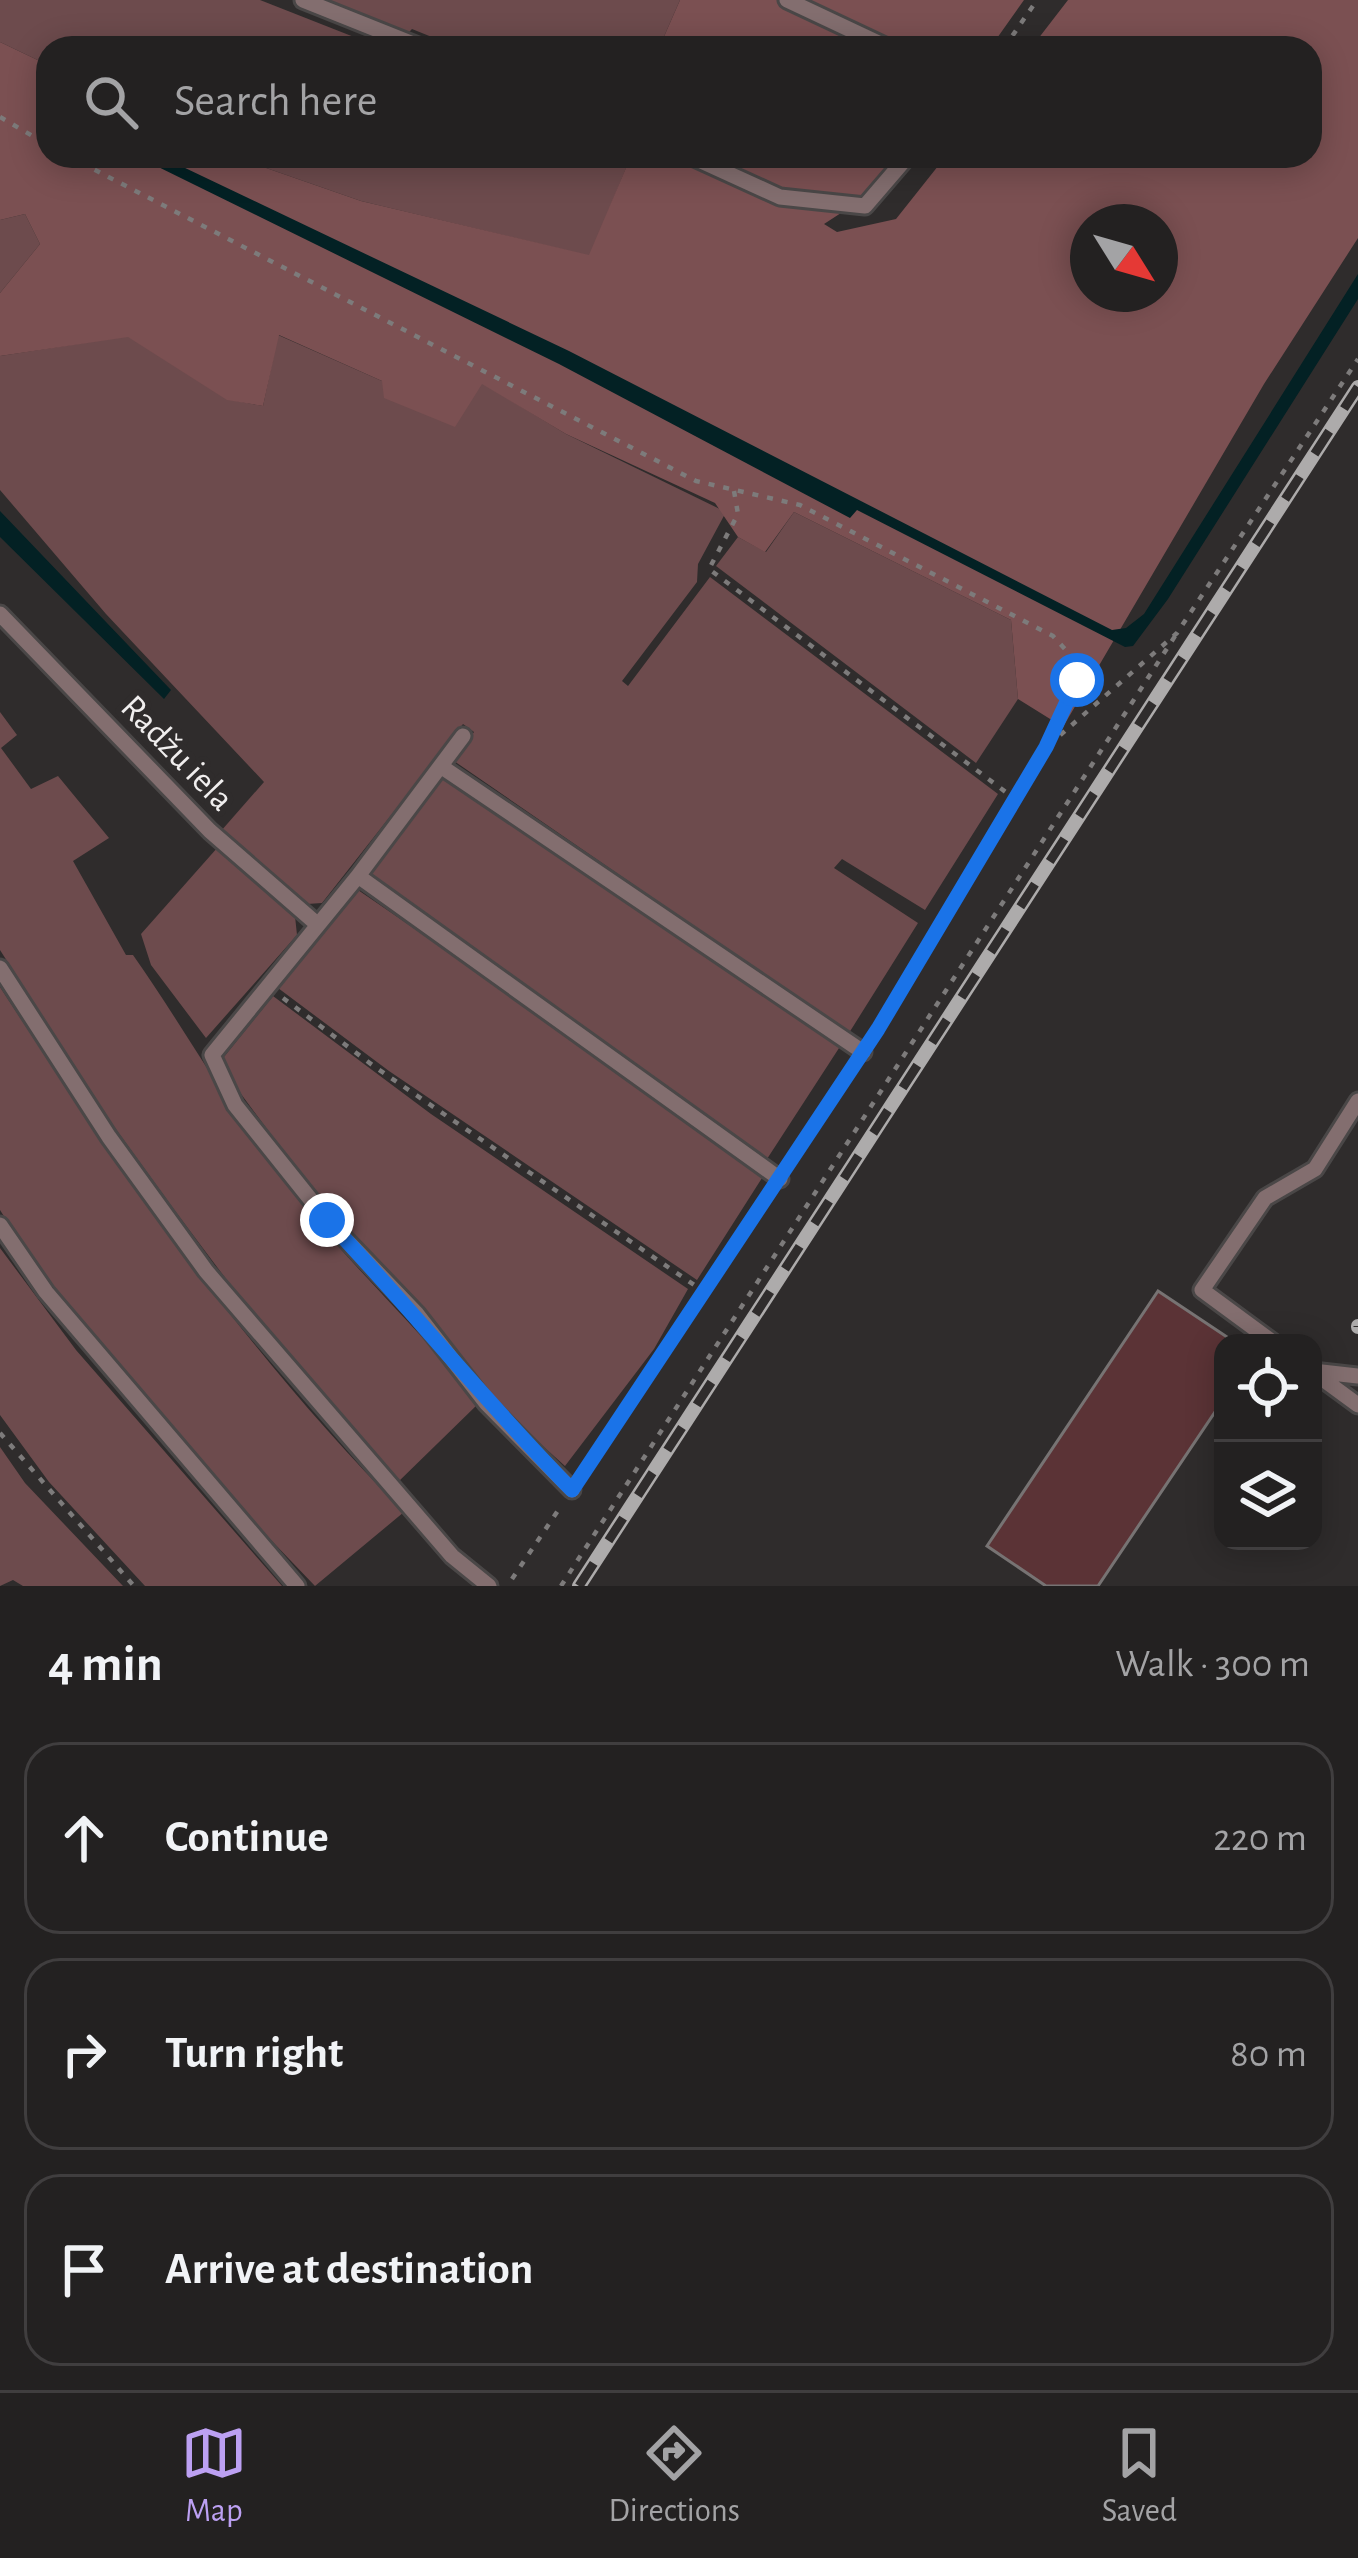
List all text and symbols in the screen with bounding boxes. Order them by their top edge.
search box [36,36,1322,168]
icon: search [78,69,144,135]
text: Search here [174,79,377,124]
north arrow [1070,204,1178,312]
route start [1050,653,1104,707]
street label: Radžu iela [114,689,240,817]
route end [300,1193,354,1247]
map controls [1214,1334,1322,1550]
button: locate [1214,1334,1322,1442]
button: layers [1214,1442,1322,1550]
text: 4 min [48,1639,163,1690]
text: Walk · 300 m [1115,1645,1310,1684]
icon: ahead [51,1805,117,1871]
text: Continue [165,1815,329,1860]
text: 220 m [1213,1819,1307,1858]
icon: right [51,2021,117,2087]
text: Turn right [165,2031,343,2076]
text: 80 m [1230,2035,1307,2074]
icon: arrive [51,2237,117,2303]
text: Arrive at destination [165,2247,533,2292]
tab: Map [181,2420,247,2532]
tab: Directions [608,2420,740,2532]
tab: Saved [1102,2420,1177,2532]

